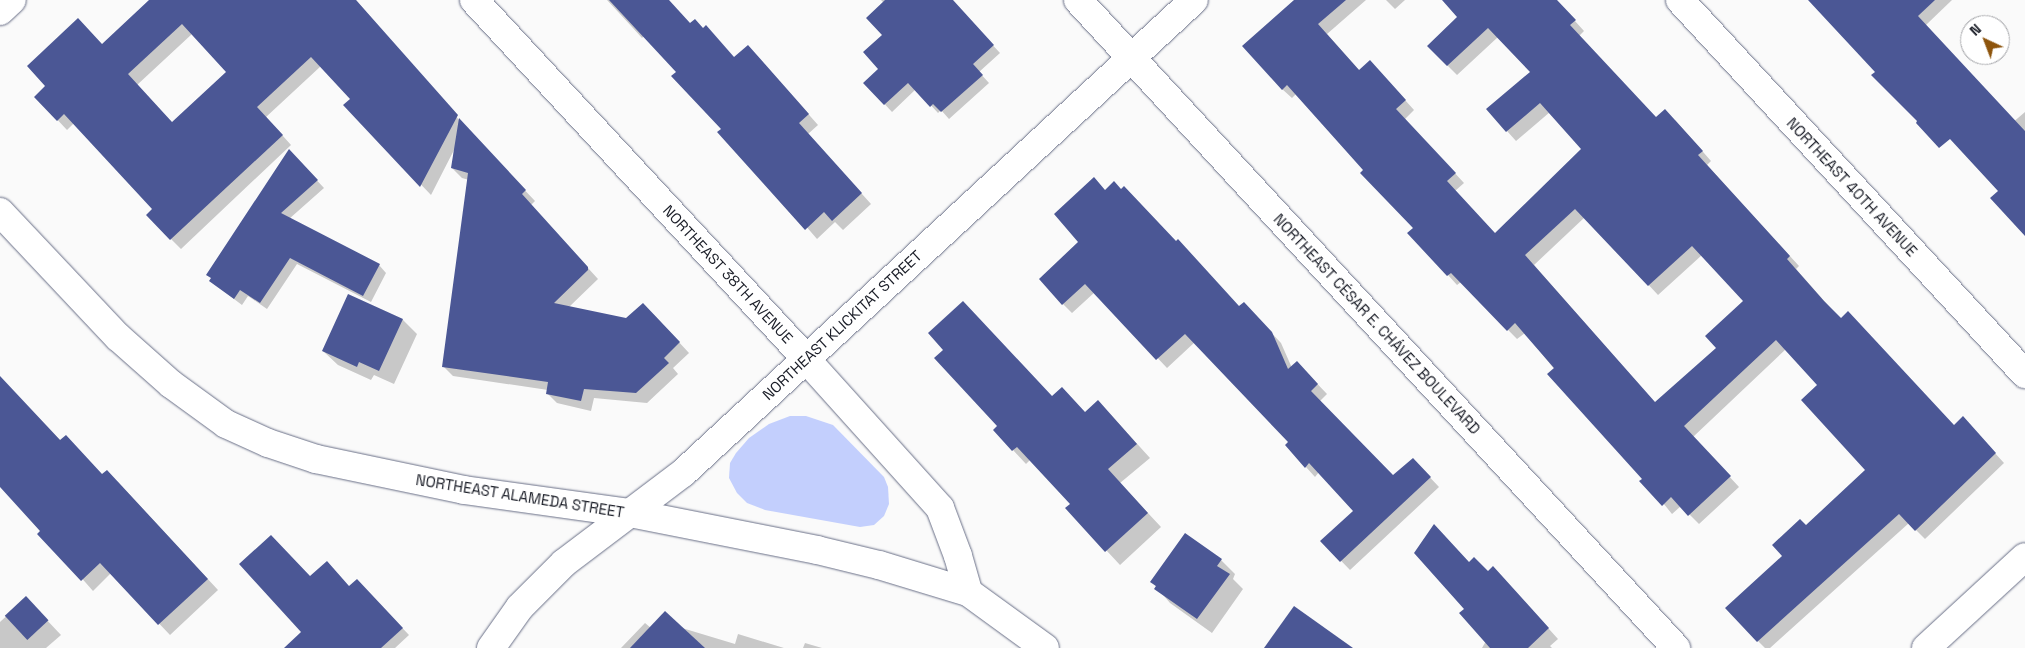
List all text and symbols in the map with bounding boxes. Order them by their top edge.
north arrow [1960,15,2010,65]
text: N [1966,20,1985,40]
street label: NORTHEAST 40TH AVENUE [1783,114,1921,260]
street label: NORTHEAST 38TH AVENUE [659,201,797,347]
street label: NORTHEAST CÉSAR E. CHÁVEZ BOULEVARD [1270,210,1484,438]
street label: NORTHEAST KLICKITAT STREET [758,246,926,404]
street label: NORTHEAST ALAMEDA STREET [414,471,626,521]

